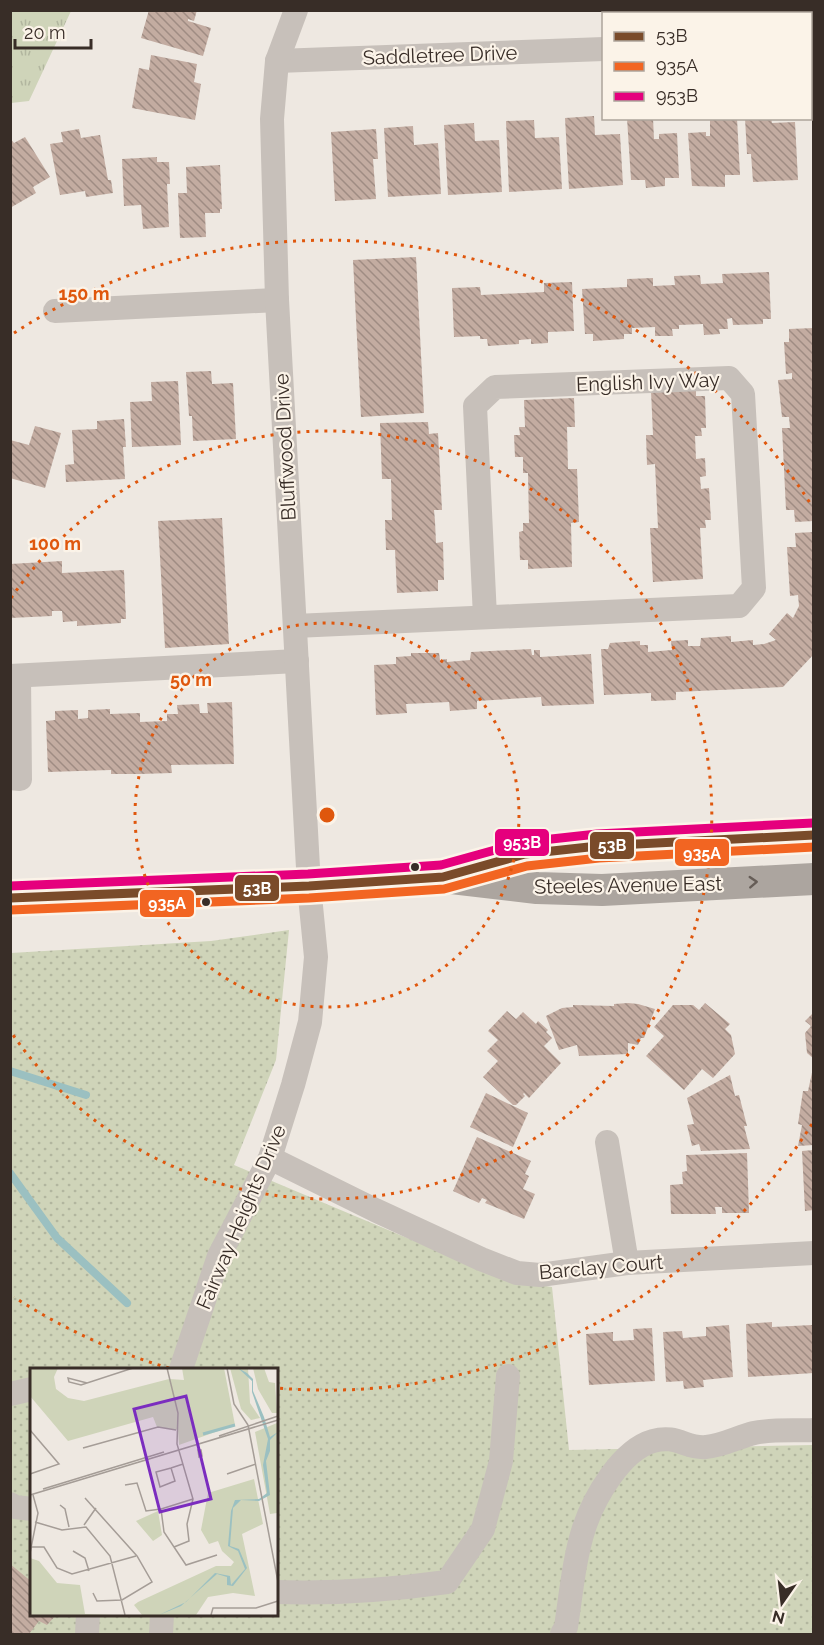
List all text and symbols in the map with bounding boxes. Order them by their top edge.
scale bar [15,12,92,50]
legend [602,12,812,120]
text: 20 m [24,22,66,43]
text: 53B [656,25,687,46]
street label: Saddletree Drive [362,40,518,70]
text: 935A [656,55,698,76]
text: 953B [656,85,698,106]
text: 150 m [59,283,110,304]
street label: English Ivy Way [576,367,720,397]
street label: Bluffwood Drive [269,373,301,521]
text: 100 m [29,533,81,554]
text: 50 m [170,669,212,690]
centre of rings [317,805,337,825]
line badge: 953B [494,828,550,857]
line badge: 53B [589,831,635,860]
text: 953B [503,833,541,852]
text: 53B [598,836,626,855]
line badge: 935A [674,838,730,867]
text: 935A [683,844,721,863]
unlabelled marker [409,861,421,873]
street label: Steeles Avenue East [534,871,722,899]
line badge: 53B [234,874,280,902]
one-way arrow [749,876,758,889]
text: 53B [243,879,271,898]
line badge: 935A [139,889,195,918]
text: 935A [148,894,186,913]
unlabelled marker [200,896,212,908]
street label: Fairway Heights Drive [191,1121,291,1313]
street label: Barclay Court [538,1250,664,1284]
inset map [30,1368,278,1615]
north arrow [752,1573,812,1633]
text: N [770,1606,787,1628]

